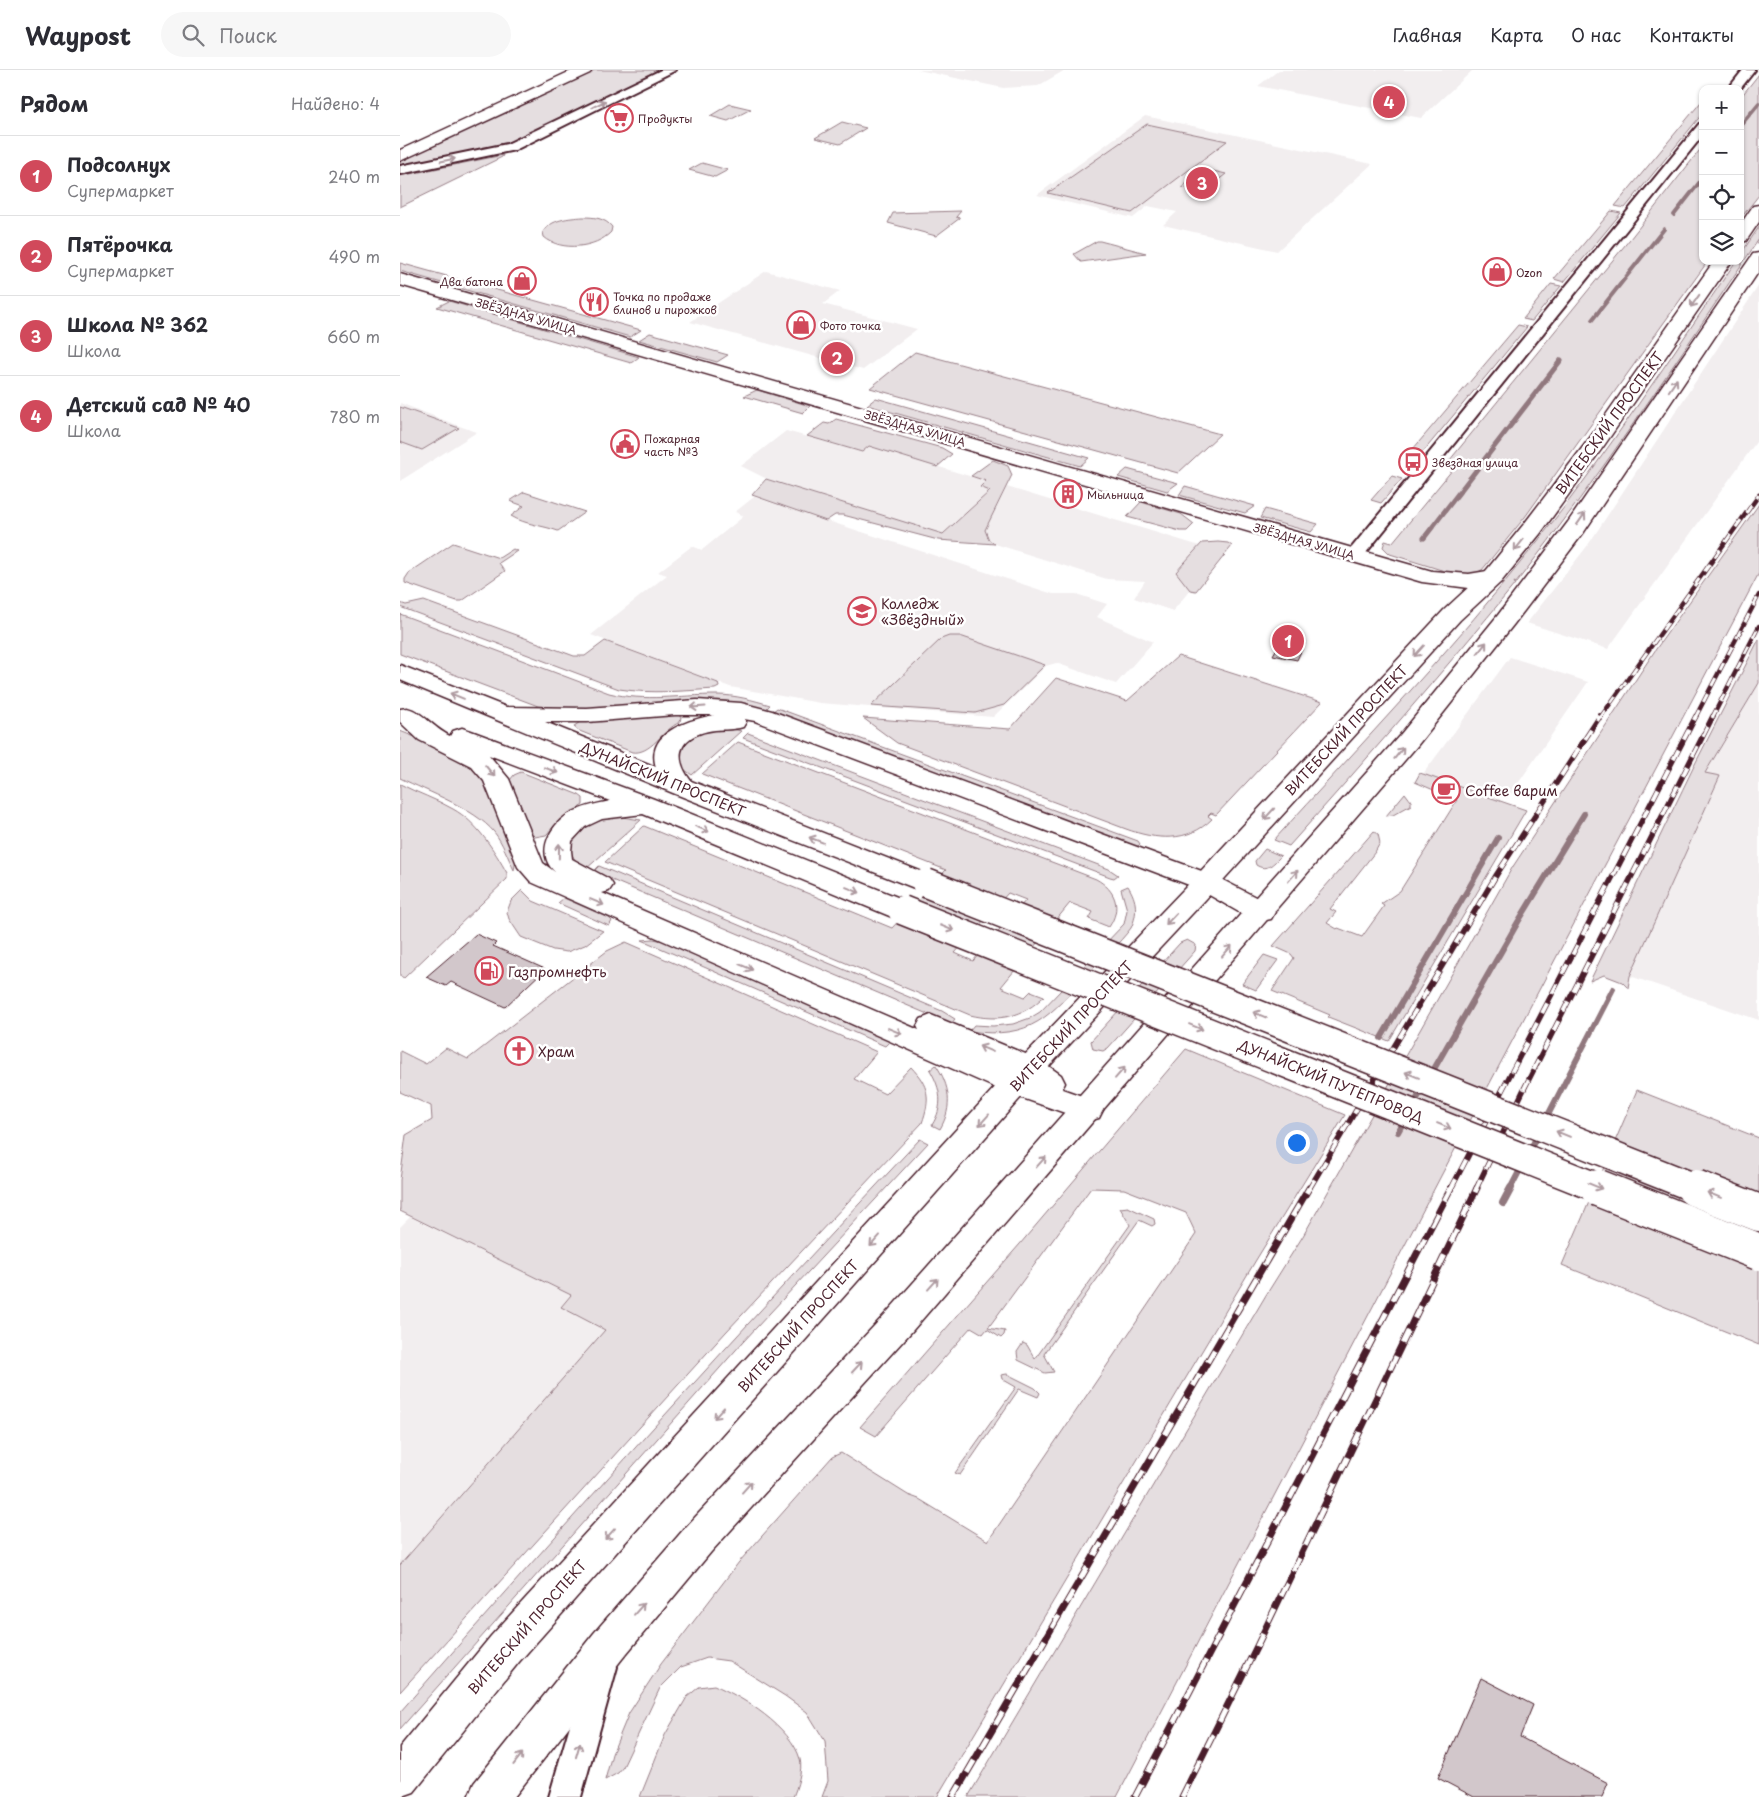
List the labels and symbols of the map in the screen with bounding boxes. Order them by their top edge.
pin: 4 [1373,83,1405,121]
one-way arrow [591,99,606,109]
supermarket icon: Продукты [604,103,634,133]
place label: Продукты [638,110,692,127]
one-way arrow [439,155,455,164]
pin: 3 [1186,164,1218,202]
shop icon: Ozon [1482,257,1512,287]
place label: Ozon [1516,264,1542,281]
shop icon: Два батона [507,266,537,296]
place label: Два батона [439,273,503,290]
restaurant icon: Точка по продаже блинов и пирожков [579,287,609,317]
place label: Точка по продаже блинов и пирожков [613,288,717,318]
street label: ЗВЁЗДНАЯ УЛИЦА [473,293,579,339]
one-way arrow [1690,294,1700,308]
shop icon: Фото точка [786,310,816,340]
place label: Фото точка [820,317,881,334]
pin: 2 [821,339,853,377]
street label: ВИТЕБСКИЙ ПРОСПЕКТ [1550,347,1668,499]
one-way arrow [1668,378,1678,392]
street label: ЗВЁЗДНАЯ УЛИЦА [862,405,968,451]
public building icon: Пожарная часть №3 [610,429,640,459]
place label: Пожарная часть №3 [644,430,700,460]
bus stop icon: Звездная улица [1398,447,1428,477]
place label: Звездная улица [1432,454,1518,471]
building icon: Мыльница [1053,479,1083,509]
place label: Мыльница [1087,486,1144,503]
one-way arrow [1576,512,1586,526]
street label: ЗВЁЗДНАЯ УЛИЦА [1251,518,1357,564]
one-way arrow [1514,538,1525,551]
place label: Колледж «Звёздный» [881,593,964,630]
school or university icon: Колледж «Звёздный» [847,596,877,626]
pin: 1 [1272,622,1304,660]
one-way arrow [1477,642,1488,655]
one-way arrow [1413,644,1425,657]
street label: ВИТЕБСКИЙ ПРОСПЕКТ [1280,660,1413,800]
one-way arrow [450,690,465,700]
one-way arrow [690,702,706,711]
street label: ДУНАЙСКИЙ ПРОСПЕКТ [576,736,749,822]
one-way arrow [1393,746,1404,759]
one-way arrow [484,765,495,778]
one-way arrow [543,766,558,775]
cafe icon: Coffee варим [1431,775,1461,805]
place label: Coffee варим [1465,780,1558,801]
one-way arrow [1263,807,1275,820]
one-way arrow [695,825,710,834]
one-way arrow [809,834,824,844]
one-way arrow [554,843,564,859]
one-way arrow [1287,869,1298,882]
one-way arrow [845,886,860,895]
one-way arrow [589,898,604,908]
one-way arrow [1165,913,1177,926]
one-way arrow [939,924,954,933]
one-way arrow [1221,944,1233,957]
fuel station icon: Газпромнефть [474,956,504,986]
street label: ВИТЕБСКИЙ ПРОСПЕКТ [1005,956,1138,1096]
place label: Газпромнефть [508,961,607,982]
one-way arrow [738,962,753,972]
one-way arrow [1253,1010,1269,1019]
one-way arrow [1188,1023,1203,1032]
one-way arrow [887,1026,902,1036]
street label: ДУНАЙСКИЙ ПУТЕПРОВОД [1234,1034,1427,1128]
church icon: Храм [504,1036,534,1066]
place label: Храм [538,1041,575,1062]
one-way arrow [979,1044,994,1054]
one-way arrow [1114,1066,1126,1079]
one-way arrow [1404,1069,1419,1078]
one-way arrow [978,1114,990,1127]
one-way arrow [1436,1122,1451,1131]
one-way arrow [1556,1129,1571,1139]
your location [1284,1130,1310,1156]
one-way arrow [1035,1156,1047,1169]
one-way arrow [1587,1182,1602,1191]
one-way arrow [1707,1189,1722,1199]
one-way arrow [869,1235,881,1248]
street label: ВИТЕБСКИЙ ПРОСПЕКТ [733,1255,864,1397]
one-way arrow [928,1277,939,1290]
one-way arrow [851,1361,863,1374]
one-way arrow [713,1407,725,1420]
one-way arrow [741,1480,752,1493]
one-way arrow [604,1527,616,1540]
street label: ВИТЕБСКИЙ ПРОСПЕКТ [463,1555,592,1699]
one-way arrow [634,1602,645,1615]
one-way arrow [573,1742,583,1758]
one-way arrow [512,1752,523,1765]

